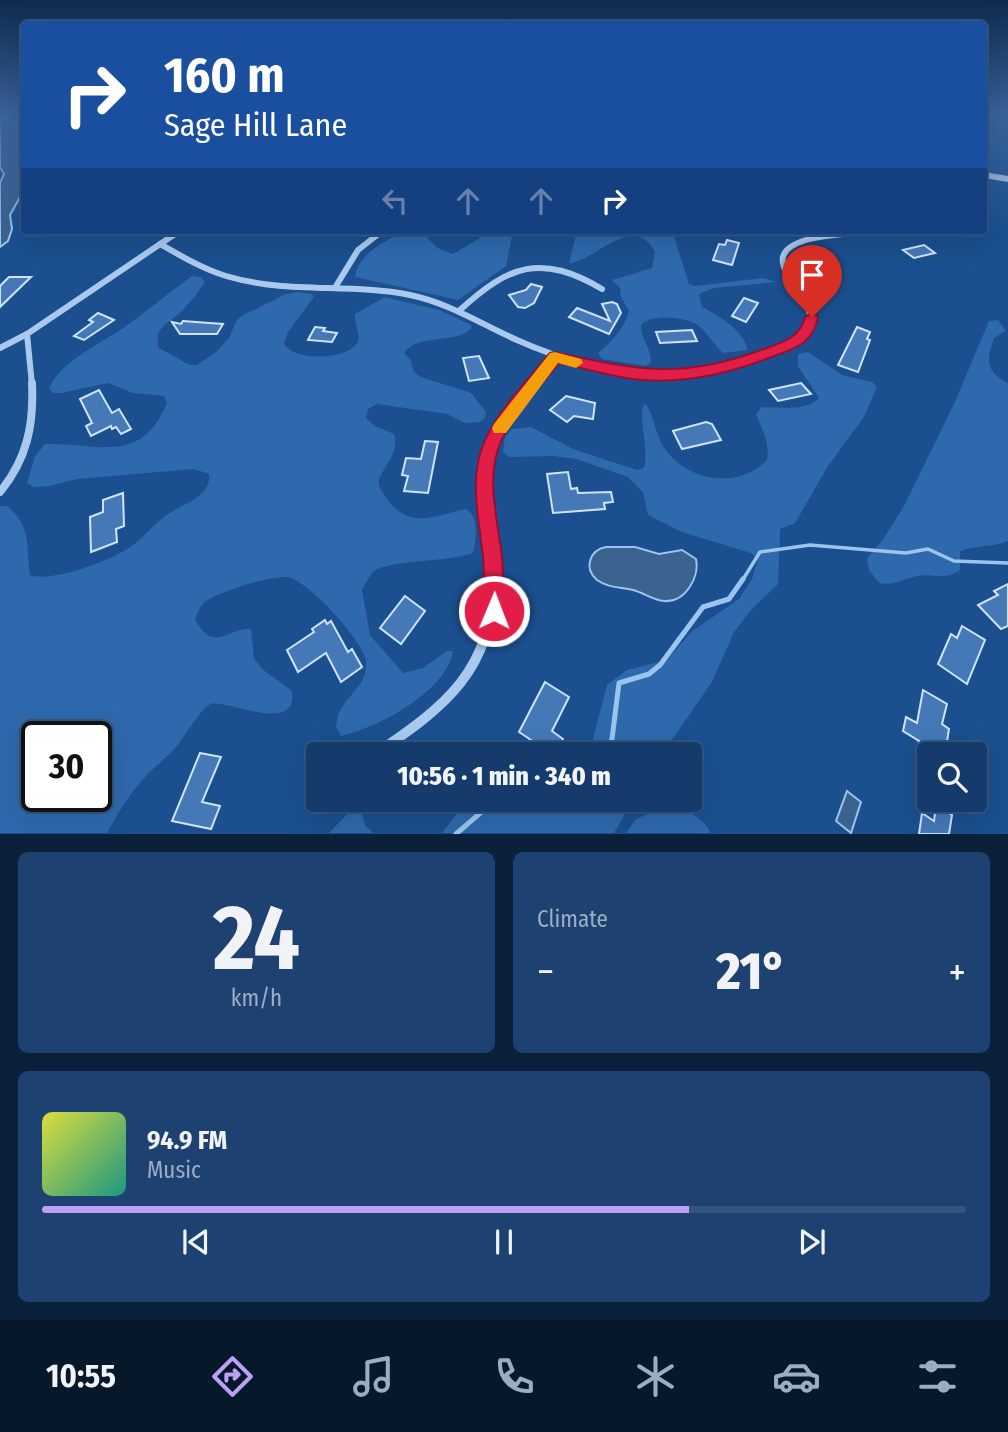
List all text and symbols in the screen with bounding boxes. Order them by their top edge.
text: 160 m [164,46,285,105]
icon: right [49,49,140,140]
text: Sage Hill Lane [164,106,347,144]
icon: left [376,182,414,220]
icon: ahead [449,182,487,220]
icon: ahead [522,182,560,220]
icon: right [595,182,633,220]
pin [782,245,842,317]
icon: arrive [793,256,831,294]
position arrow [457,574,531,648]
speed limit sign: 30 [21,721,112,812]
map controls [917,742,987,812]
button: search [917,742,987,812]
text: 10:56 · 1 min · 340 m [397,761,611,792]
text: 24 [213,884,300,993]
text: Climate [537,905,608,933]
text: 21° [716,940,787,1003]
text: − [537,949,554,995]
text: + [949,949,966,995]
text: km/h [231,984,282,1012]
text: 94.9 FM [147,1125,227,1156]
text: Music [147,1156,201,1184]
icon: previous [177,1223,215,1261]
icon: pause [485,1223,523,1261]
icon: next [793,1223,831,1261]
icon: directions [208,1352,257,1401]
icon: music [349,1352,398,1401]
icon: phone [490,1352,539,1401]
icon: climate [631,1352,680,1401]
icon: car [772,1352,821,1401]
icon: filters [913,1352,962,1401]
text: 10:55 [46,1357,116,1395]

